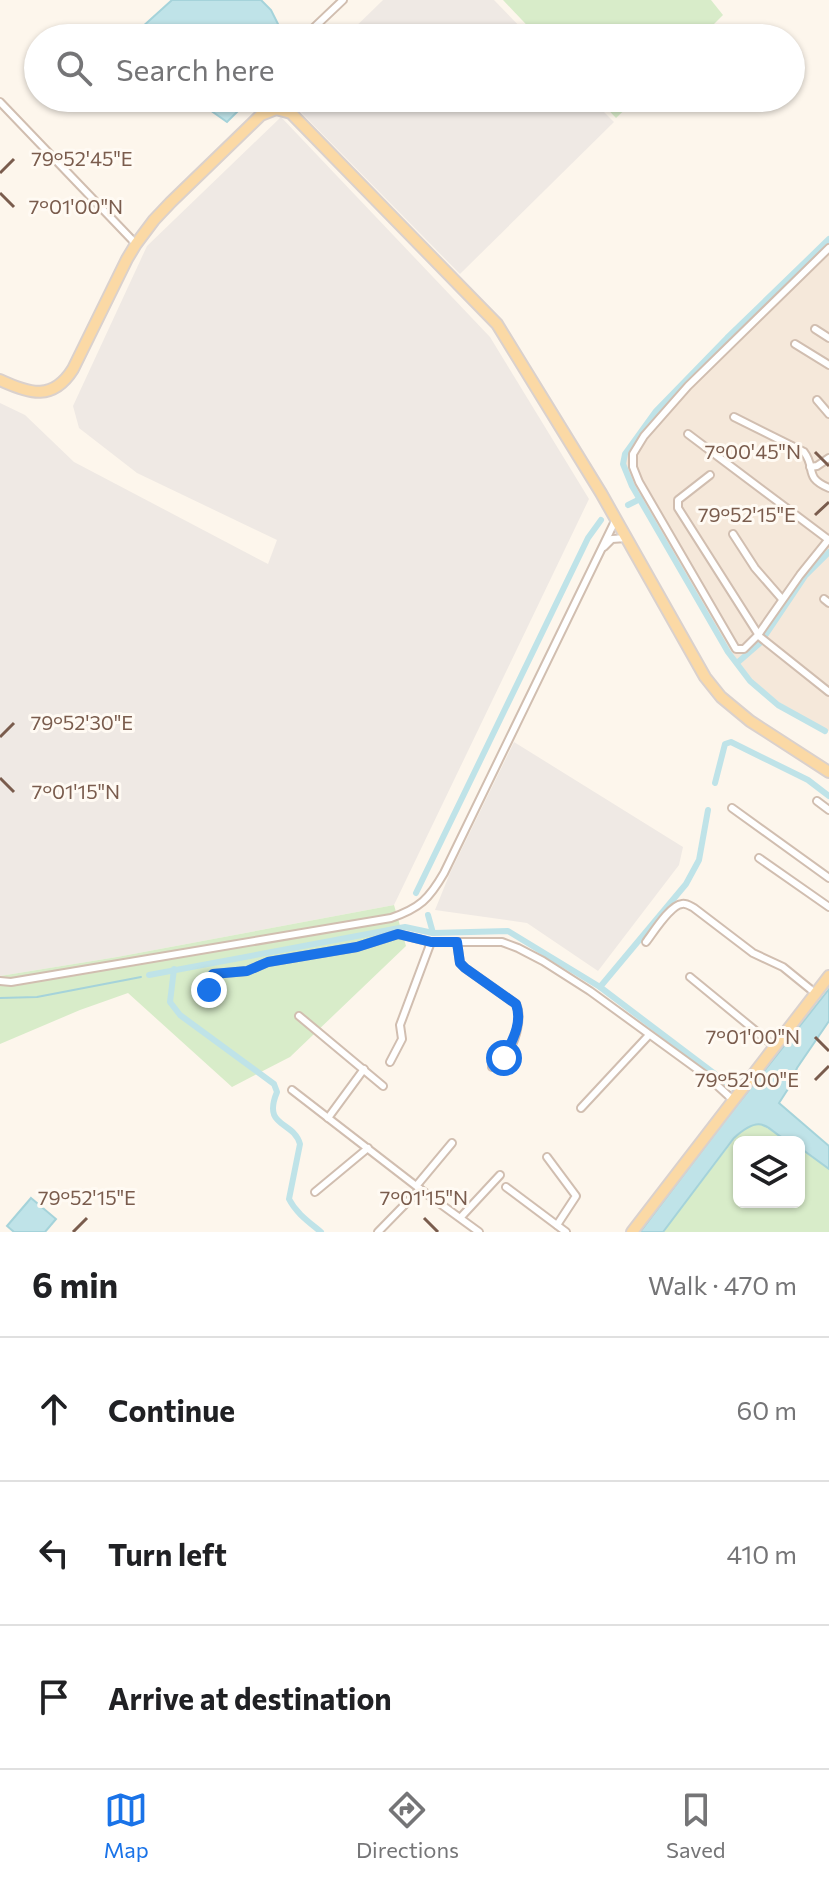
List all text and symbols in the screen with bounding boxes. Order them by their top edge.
search box [24,24,805,112]
icon: search [52,46,96,90]
text: Search here [116,50,275,87]
text: 79°52'45"E [31,146,133,170]
text: 7°01'00"N [29,194,123,218]
text: 7°00'45"N [705,439,801,463]
text: 79°52'15"E [698,502,796,526]
text: 79°52'30"E [31,710,133,734]
text: 7°01'15"N [32,779,120,803]
route end [191,972,227,1008]
text: 7°01'00"N [706,1024,800,1048]
route start [486,1040,522,1076]
text: 79°52'00"E [695,1067,799,1091]
map controls [733,1136,805,1208]
button: layers [733,1136,805,1208]
text: 79°52'15"E [38,1185,136,1209]
text: 7°01'15"N [380,1185,468,1209]
text: 6 min [32,1263,118,1305]
text: Walk · 470 m [648,1269,797,1300]
icon: ahead [32,1387,76,1431]
text: Continue [108,1391,235,1428]
text: 60 m [737,1394,797,1425]
icon: left [32,1531,76,1575]
text: Turn left [108,1535,227,1572]
text: 410 m [726,1538,797,1569]
icon: arrive [32,1675,76,1719]
text: Arrive at destination [108,1679,392,1716]
tab: Map [104,1788,149,1863]
tab: Directions [356,1788,459,1863]
tab: Saved [666,1788,725,1863]

